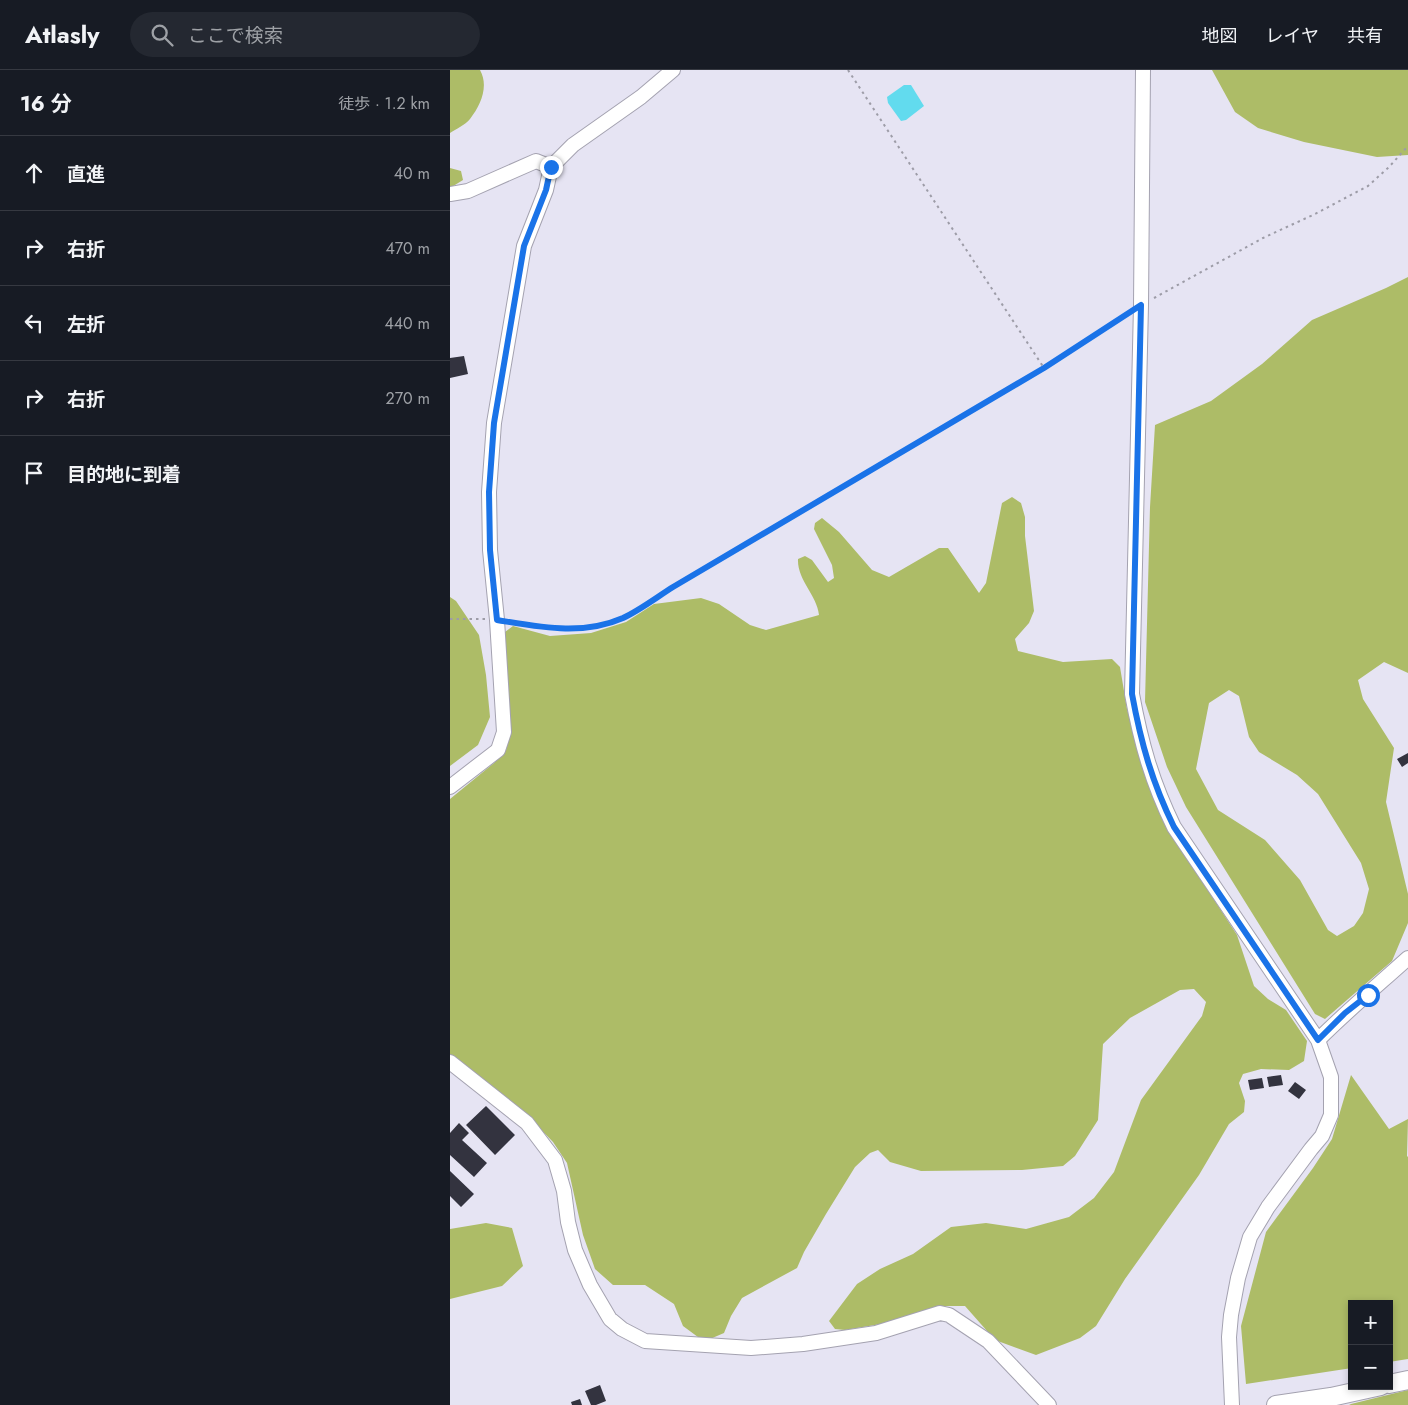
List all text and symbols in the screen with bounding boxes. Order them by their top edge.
search box [130,12,480,57]
text: Atlasly [25,17,100,52]
icon: search [148,21,176,49]
text: ここで検索 [188,22,283,49]
text: 地図 [1202,23,1238,49]
text: レイヤ [1266,23,1319,49]
text: 共有 [1347,23,1383,49]
text: 16 分 [20,89,72,119]
text: 徒歩 · 1.2 km [338,92,430,115]
route end [540,156,563,179]
icon: ahead [20,159,48,187]
text: 直進 [67,161,105,188]
text: 40 m [394,162,430,185]
icon: right [20,234,48,262]
text: 右折 [67,236,105,263]
text: 470 m [385,237,430,260]
icon: left [20,309,48,337]
text: 左折 [67,311,105,338]
text: 440 m [384,312,430,335]
icon: right [20,384,48,412]
text: 右折 [67,386,105,413]
text: 270 m [386,387,430,410]
icon: arrive [20,459,48,487]
text: 目的地に到着 [67,461,181,488]
route start [1357,984,1380,1007]
map controls [1348,1300,1393,1390]
button: + [1348,1300,1393,1345]
button: − [1348,1345,1393,1390]

